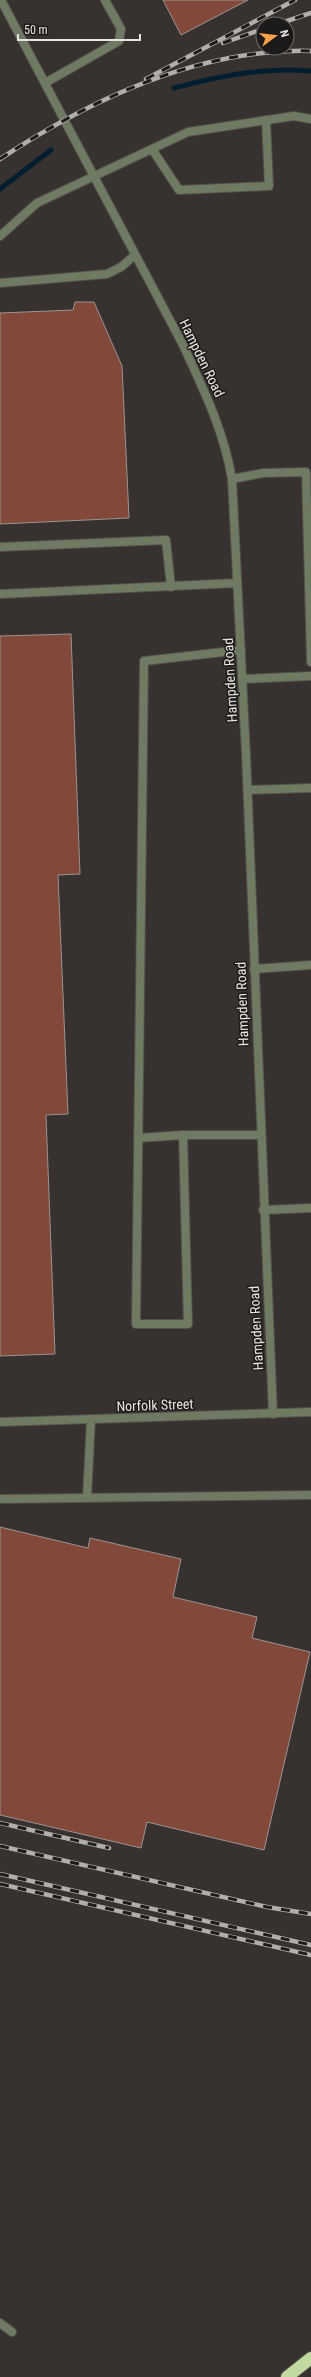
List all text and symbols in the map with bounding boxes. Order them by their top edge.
scale bar [18,16,140,42]
north arrow [255,16,295,56]
text: 50 m [24,23,48,37]
text: N [277,29,291,39]
street label: Hampden Road [176,317,228,399]
street label: Hampden Road [220,637,240,723]
street label: Hampden Road [233,962,251,1046]
street label: Hampden Road [246,1285,266,1371]
street label: Norfolk Street [116,1396,194,1414]

